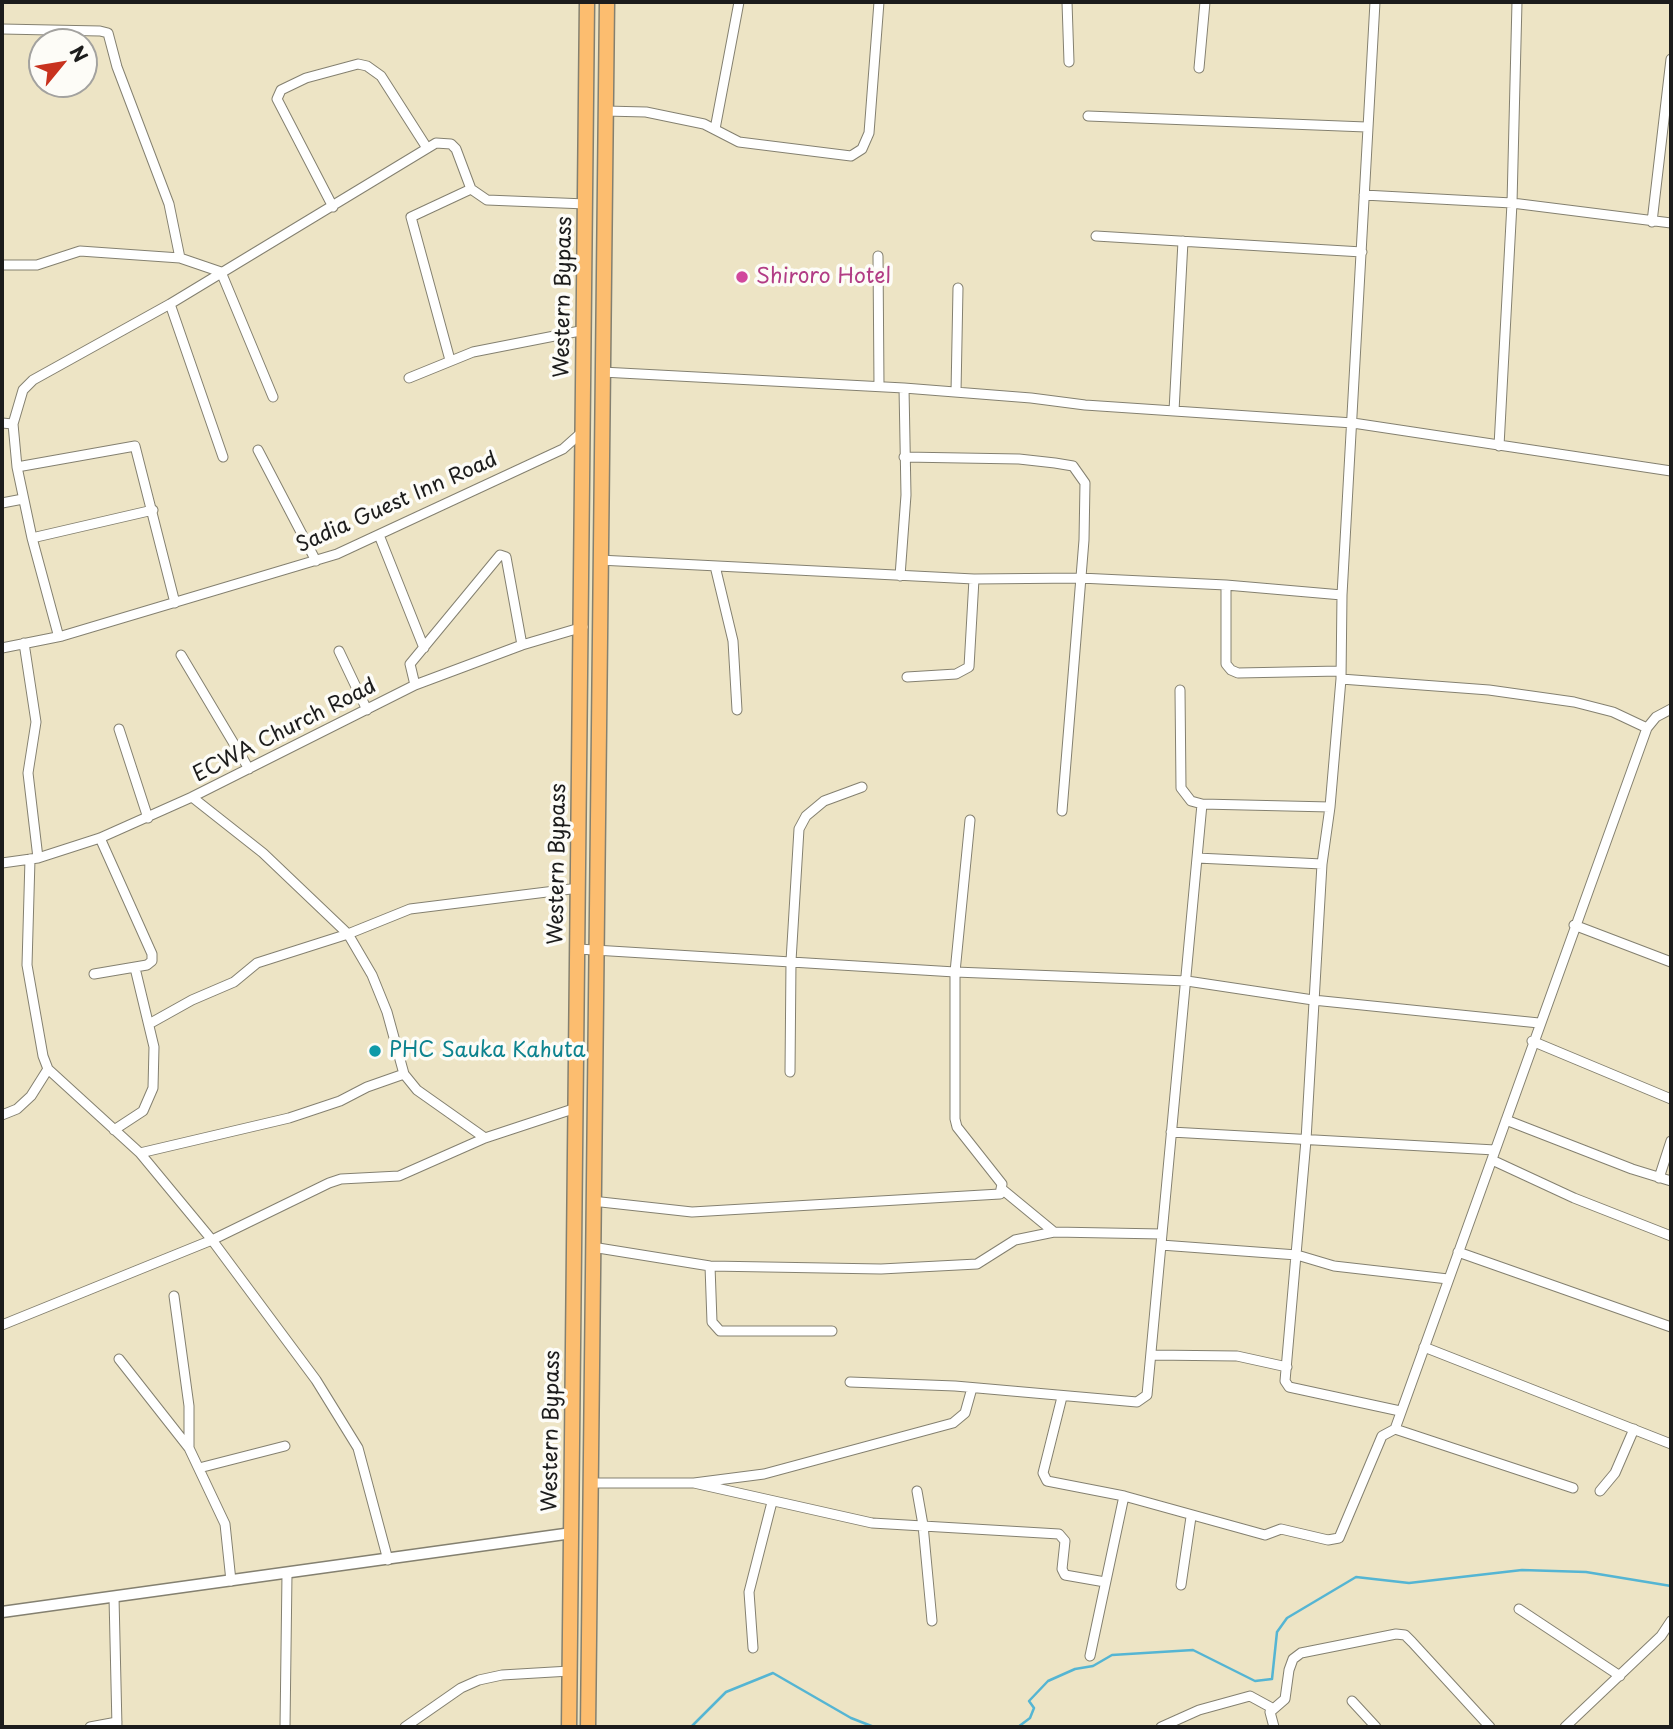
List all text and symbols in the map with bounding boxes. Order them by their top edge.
north arrow [28,28,98,98]
text: N [64,40,95,67]
street label: Western Bypass [550,216,578,378]
place label: Shiroro Hotel [756,264,891,290]
marker: Shiroro Hotel [734,269,750,285]
street label: Sadia Guest Inn Road [292,447,502,559]
street label: ECWA Church Road [189,674,381,788]
street label: Western Bypass [544,783,572,945]
place label: PHC Sauka Kahuta [389,1038,586,1064]
marker: PHC Sauka Kahuta [367,1043,383,1059]
street label: Western Bypass [538,1350,566,1512]

